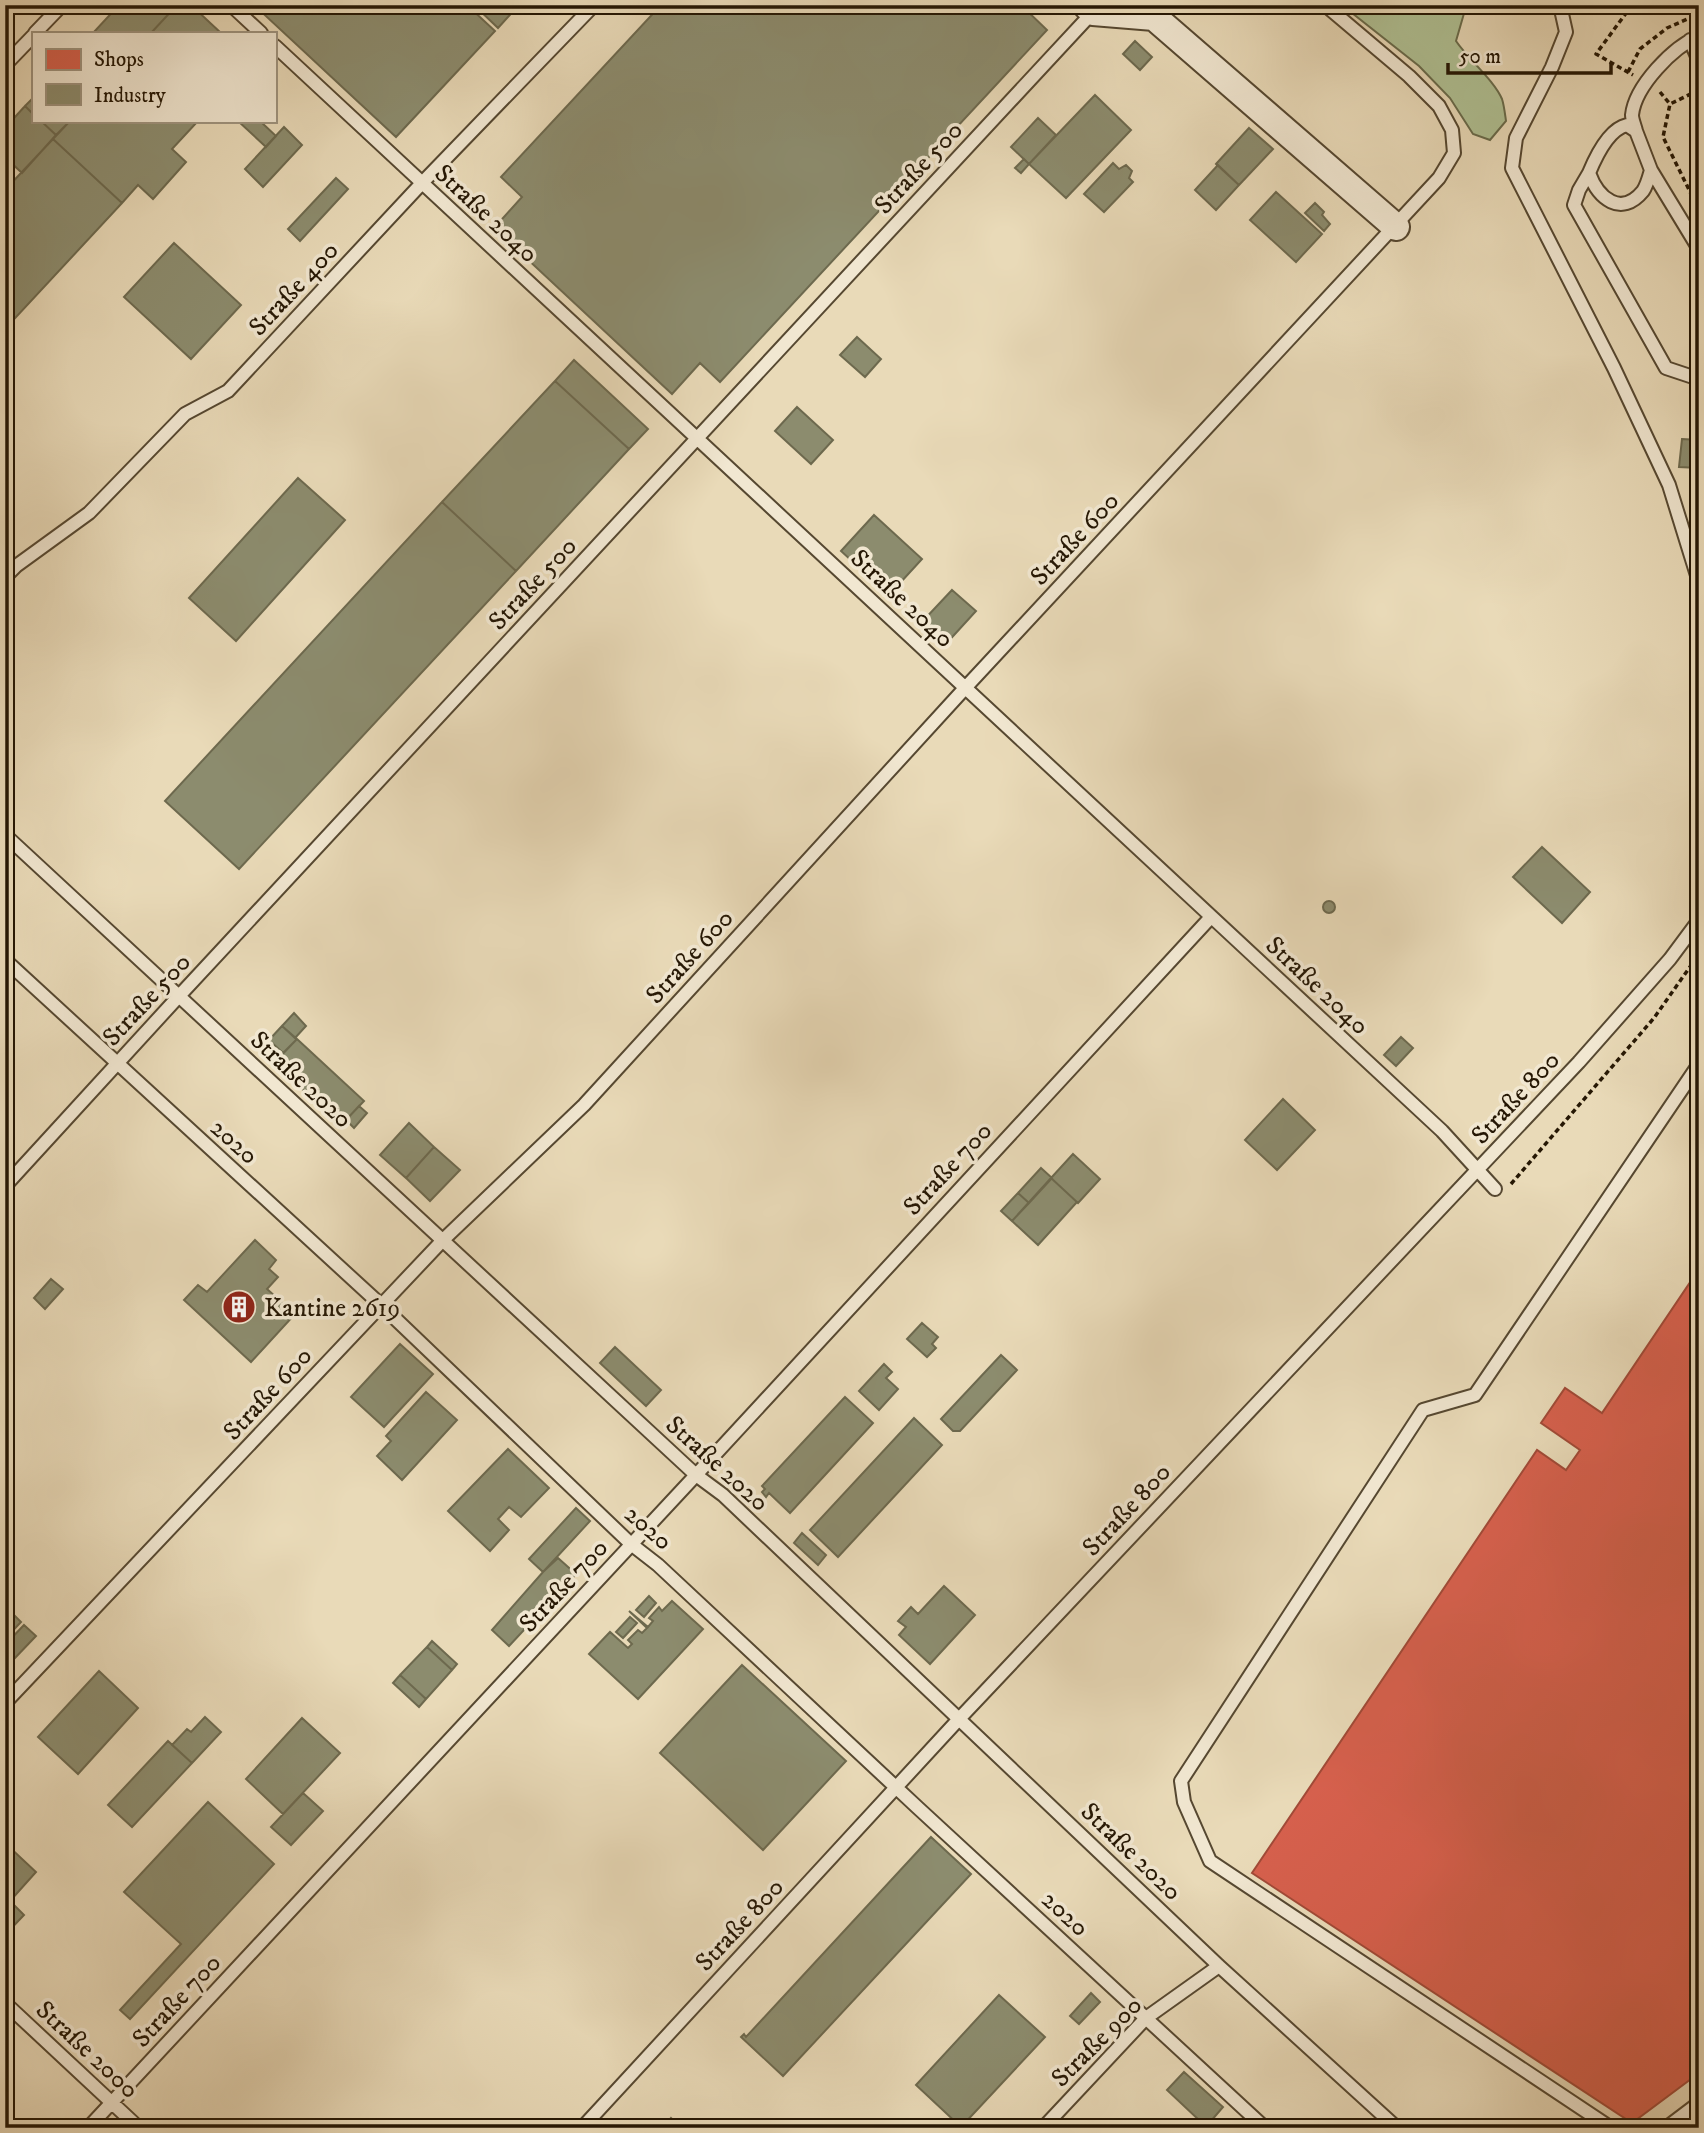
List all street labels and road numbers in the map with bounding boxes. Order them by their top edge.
street label: Straße 500 [868,114,971,222]
street label: Straße 2040 [427,158,545,271]
street label: Straße 400 [242,235,346,343]
street label: Straße 600 [1023,485,1127,593]
street label: Straße 500 [482,530,585,638]
street label: Straße 2040 [843,543,961,656]
street label: Straße 600 [639,903,741,1011]
street label: Straße 2040 [1258,930,1376,1043]
street label: Straße 500 [96,946,199,1054]
street label: Straße 2020 [243,1024,359,1136]
street label: Straße 800 [1465,1044,1568,1152]
street label: 2020 [203,1112,265,1172]
street label: Straße 700 [896,1115,1000,1223]
street label: Straße 600 [216,1340,320,1448]
street label: Straße 2020 [658,1409,776,1519]
street label: Straße 800 [1076,1456,1179,1564]
street label: 2020 [617,1498,679,1558]
street label: Straße 700 [512,1532,616,1640]
street label: Straße 2020 [1073,1796,1189,1908]
street label: Straße 800 [689,1871,792,1979]
street label: 2020 [1034,1884,1096,1944]
street label: Straße 700 [125,1947,229,2055]
street label: Straße 900 [1044,1989,1150,2095]
street label: Straße 2000 [28,1994,146,2106]

